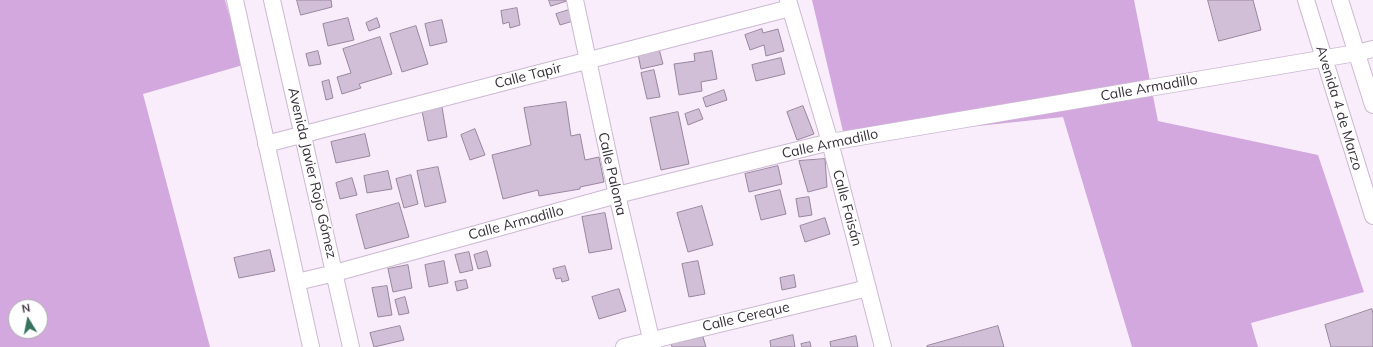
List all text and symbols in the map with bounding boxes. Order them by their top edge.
street label: Avenida 4 de Marzo [1312,44,1366,172]
street label: Calle Tapir [493,60,563,92]
street label: Calle Armadillo [1099,71,1199,105]
street label: Avenida Javier Rojo Gómez [284,86,340,260]
street label: Calle Armadillo [780,126,880,162]
street label: Calle Paloma [594,131,630,217]
street label: Calle Faisán [829,168,865,248]
street label: Calle Armadillo [466,202,566,244]
north arrow [8,299,48,339]
street label: Calle Cereque [701,299,791,335]
text: N [21,301,31,316]

